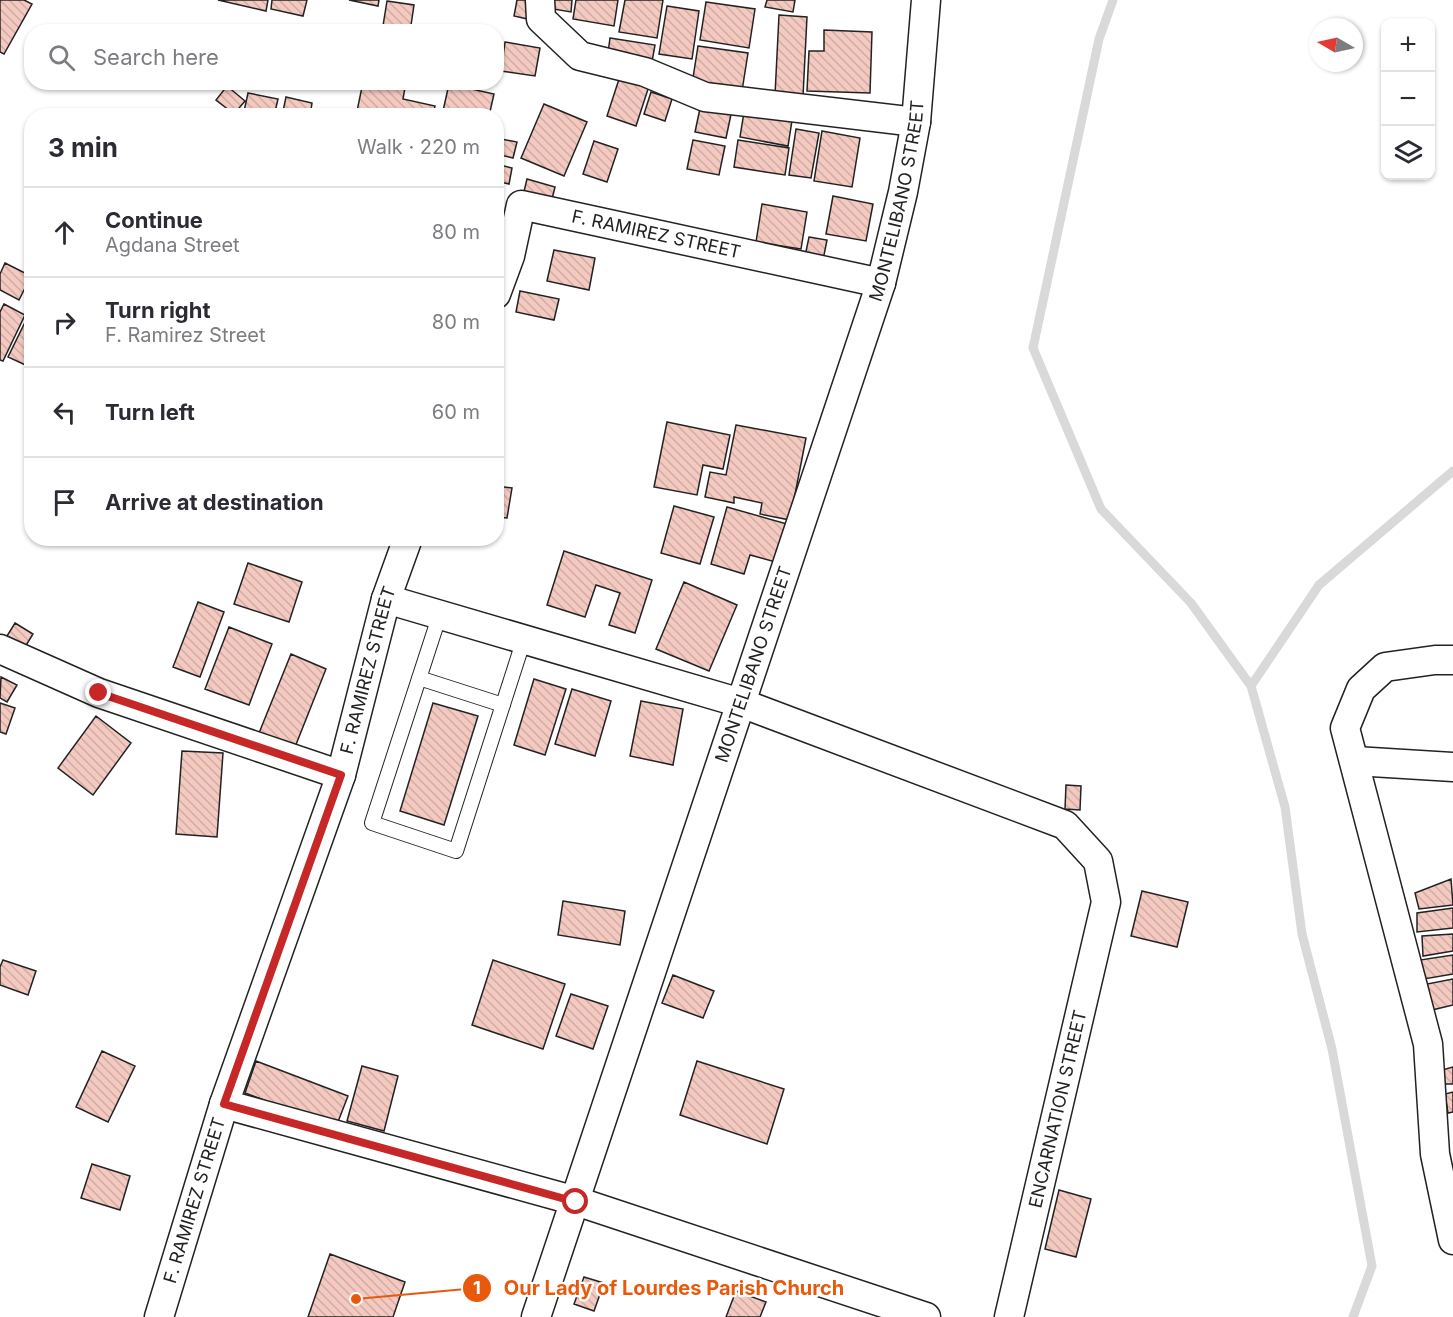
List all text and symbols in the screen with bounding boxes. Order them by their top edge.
north arrow [1309,18,1363,72]
map controls [1381,18,1435,180]
button: + [1381,18,1435,72]
search box [24,24,504,90]
icon: search [45,41,78,74]
text: Search here [93,44,219,70]
button: − [1381,72,1435,126]
street label: MONTELIBANO STREET [865,99,928,304]
button: layers [1381,126,1435,180]
text: 3 min [48,132,118,163]
text: Walk · 220 m [357,135,480,159]
street label: F. RAMIREZ STREET [570,205,743,262]
text: Continue [105,207,203,233]
icon: ahead [48,216,81,249]
text: 80 m [432,220,480,244]
text: Agdana Street [105,233,240,257]
text: Turn right [105,297,211,323]
icon: right [48,306,81,339]
text: 80 m [432,310,480,334]
text: F. Ramirez Street [105,323,266,347]
icon: left [48,396,81,429]
text: Turn left [105,399,195,425]
text: 60 m [432,400,480,424]
icon: arrive [48,486,81,519]
text: Arrive at destination [105,489,324,515]
street label: MONTELIBANO STREET [711,563,796,765]
street label: F. RAMIREZ STREET [336,583,400,756]
route end [85,679,111,705]
street label: ENCARNATION STREET [1025,1008,1091,1210]
street label: F. RAMIREZ STREET [159,1115,229,1286]
route start [562,1188,588,1214]
callout: Our Lady of Lourdes Parish Church [462,1269,856,1307]
text: Our Lady of Lourdes Parish Church [504,1276,844,1300]
text: 1 [473,1277,481,1298]

